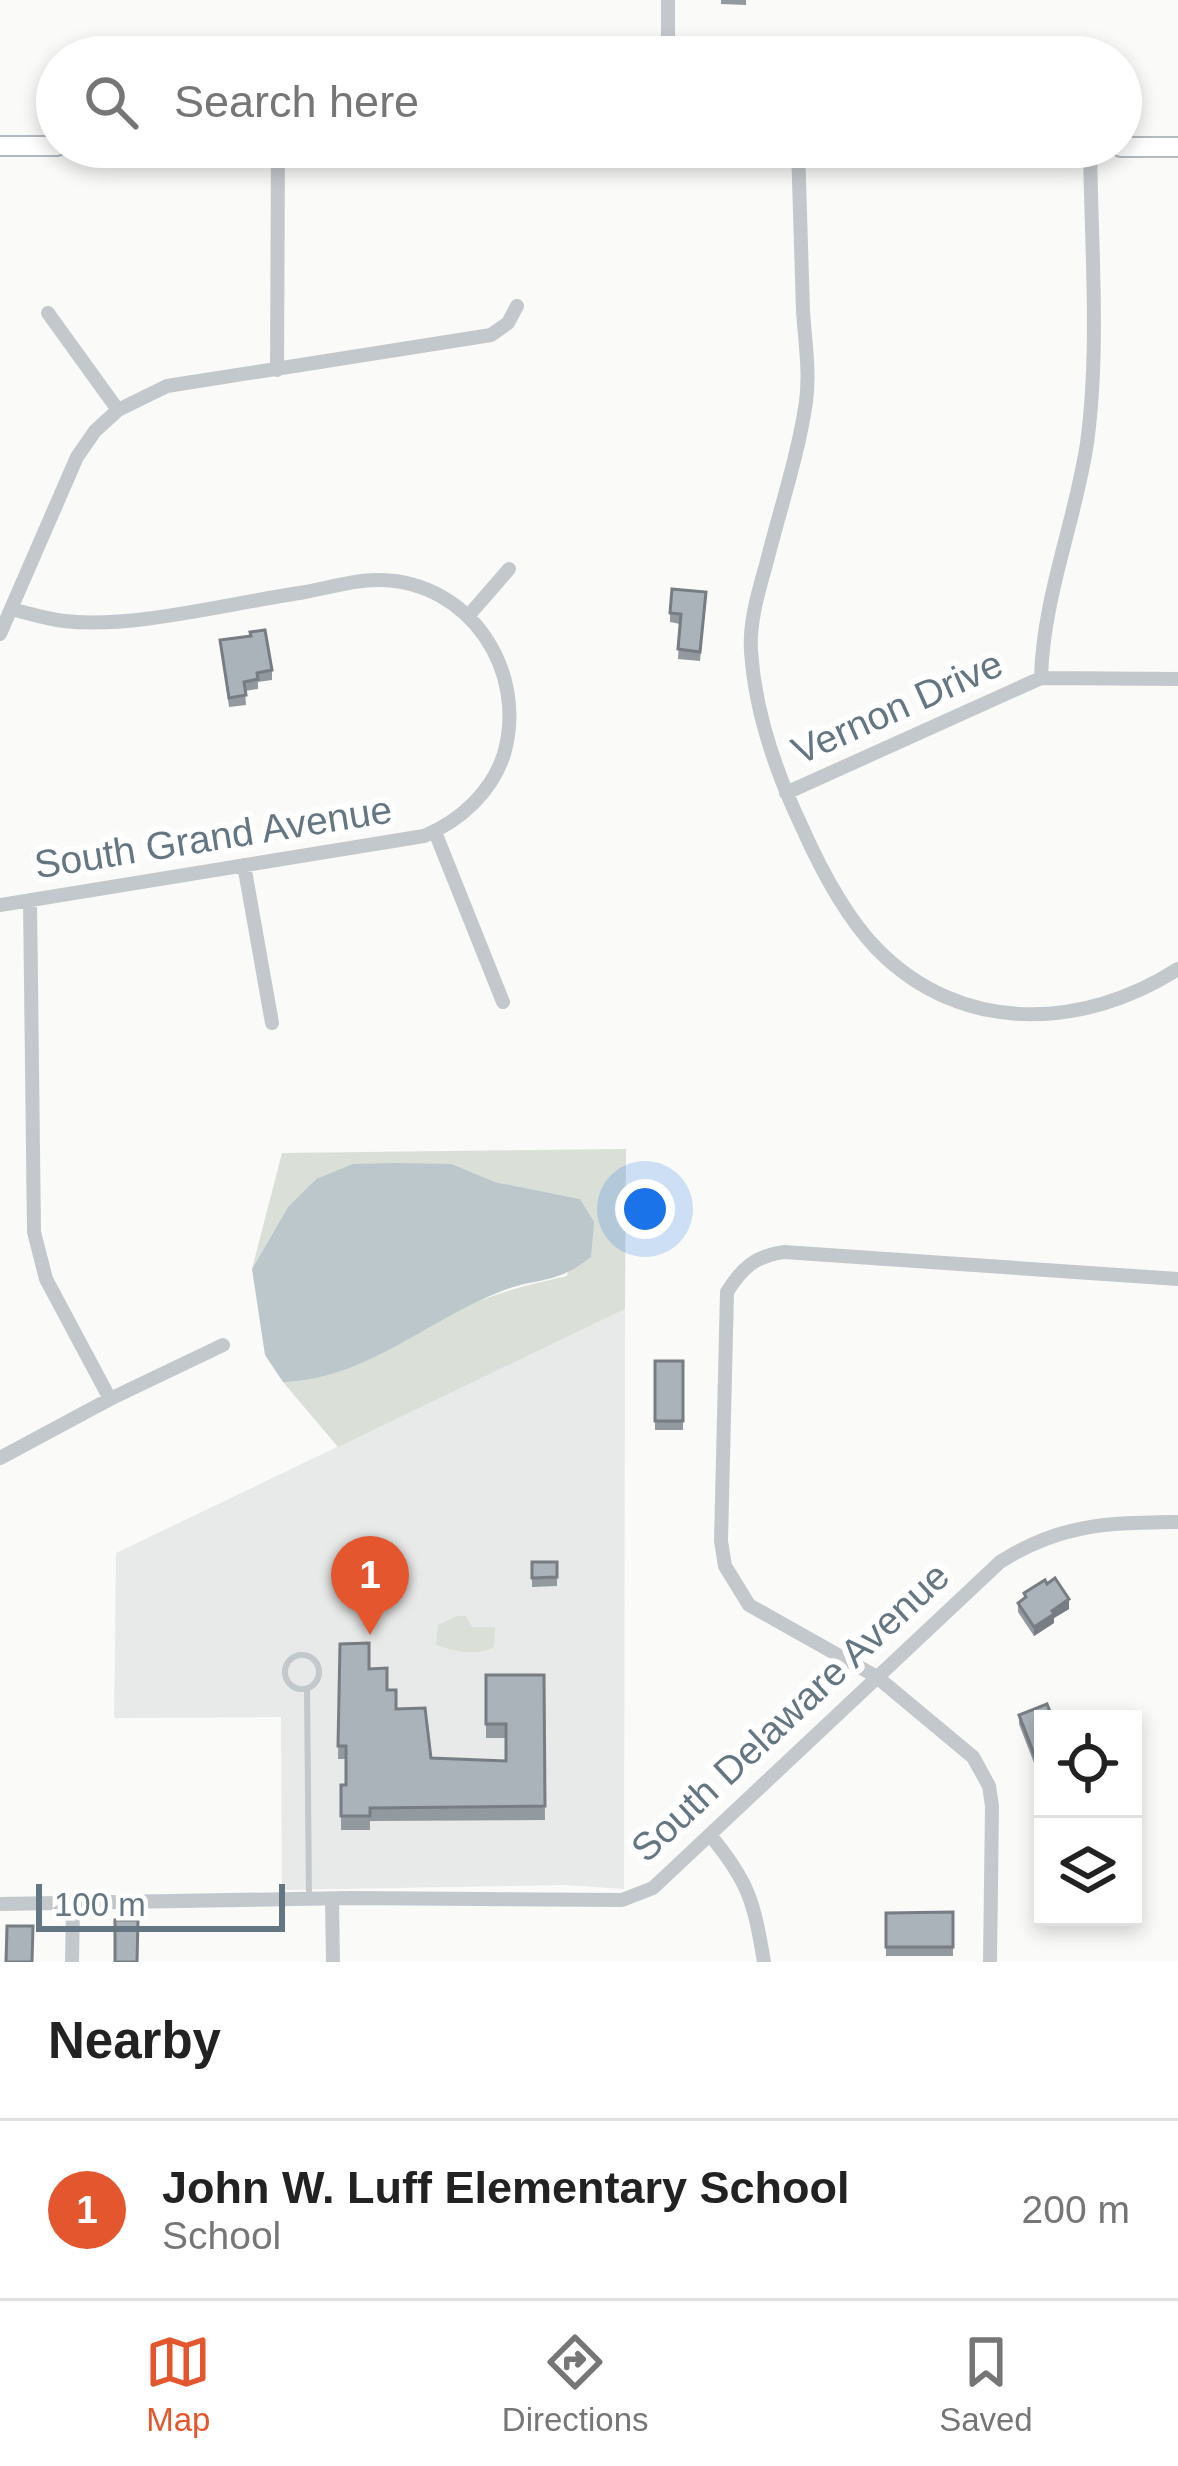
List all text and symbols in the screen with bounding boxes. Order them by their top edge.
search box [36,36,1142,168]
icon: search [78,69,144,135]
text: Search here [174,76,419,127]
street label: Vernon Drive [785,642,1009,772]
street label: South Grand Avenue [31,787,395,887]
your location [615,1179,675,1239]
pin: 1 [331,1536,409,1635]
street label: South Delaware Avenue [623,1554,957,1870]
map controls [1034,1710,1142,1926]
button: locate [1034,1710,1142,1818]
button: layers [1034,1818,1142,1926]
scale bar [36,1878,285,1931]
text: 100 m [54,1886,146,1923]
text: Nearby [48,2012,221,2069]
text: John W. Luff Elementary School [162,2162,850,2213]
text: 1 [76,2188,98,2231]
text: 200 m [1022,2188,1130,2231]
text: School [162,2214,281,2257]
tab: Map [145,2329,211,2439]
tab: Directions [502,2329,649,2439]
tab: Saved [939,2329,1033,2439]

